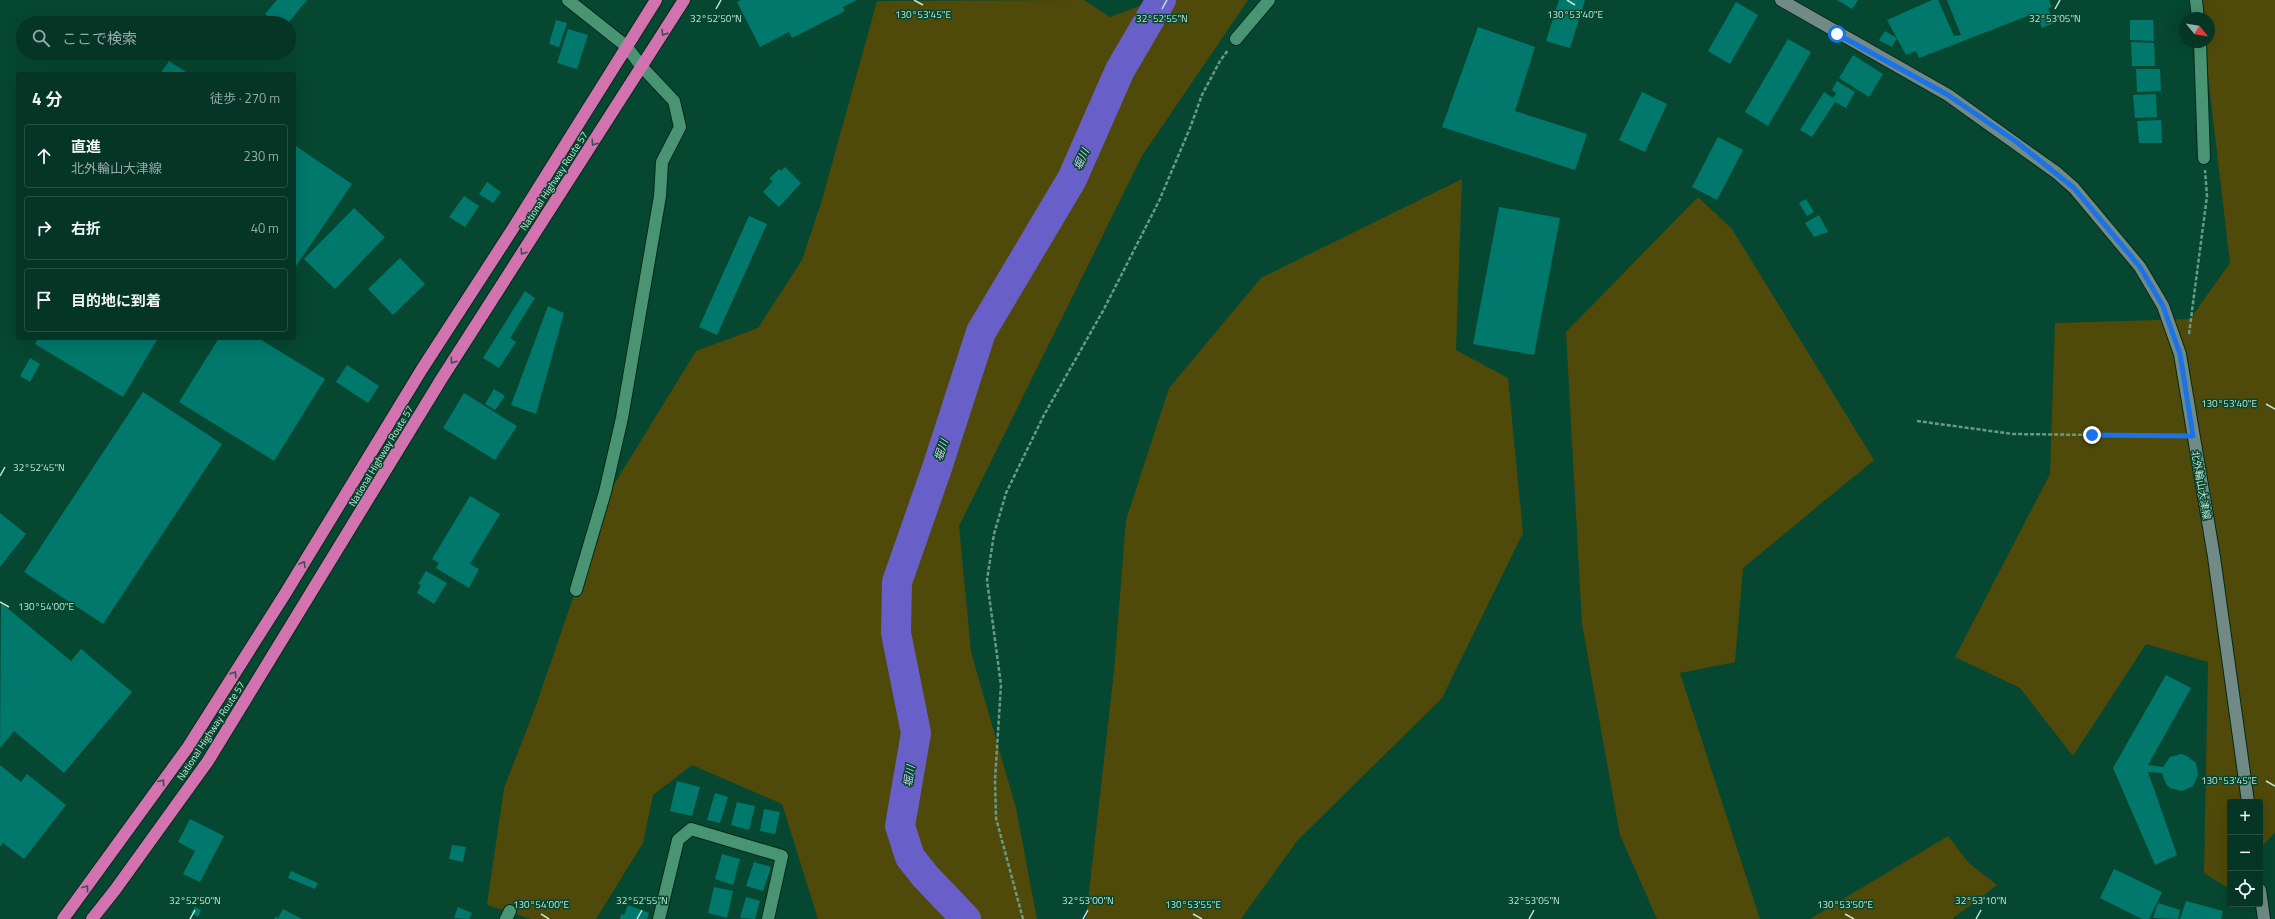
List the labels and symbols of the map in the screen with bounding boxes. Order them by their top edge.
text: 130°53'45"E [895,7,952,22]
text: 130°53'40"E [1547,7,1604,22]
text: 32°52'50"N [690,11,742,26]
text: 32°52'55"N [1136,11,1188,26]
text: 32°53'05"N [2029,11,2081,26]
north arrow [2179,12,2215,48]
route start [1828,25,1846,43]
one-way arrow [661,29,668,36]
street label: National Highway Route 57 [516,129,592,233]
one-way arrow [591,138,598,145]
water label: 堀川 [1069,145,1093,172]
one-way arrow [520,248,528,255]
one-way arrow [450,357,458,364]
text: 130°53'40"E [2201,396,2258,411]
street label: National Highway Route 57 [345,403,417,509]
route end [2083,426,2101,444]
water label: 堀川 [930,436,952,463]
street label: 北外輪山大津線 [2188,449,2214,521]
text: 32°52'45"N [13,460,65,475]
one-way arrow [298,561,306,568]
text: 130°54'00"E [18,599,75,614]
one-way arrow [229,671,237,678]
street label: National Highway Route 57 [173,679,249,783]
water label: 堀川 [899,763,919,788]
text: 130°53'45"E [2201,773,2258,788]
one-way arrow [157,780,164,787]
one-way arrow [82,885,89,892]
text: 32°52'50"N [169,893,221,908]
text: 32°52'55"N [616,893,668,908]
text: 32°53'00"N [1062,893,1114,908]
text: 32°53'05"N [1508,893,1560,908]
text: 32°53'10"N [1955,893,2007,908]
text: 130°54'00"E [513,897,570,912]
text: 130°53'55"E [1165,897,1222,912]
text: 130°53'50"E [1817,897,1874,912]

